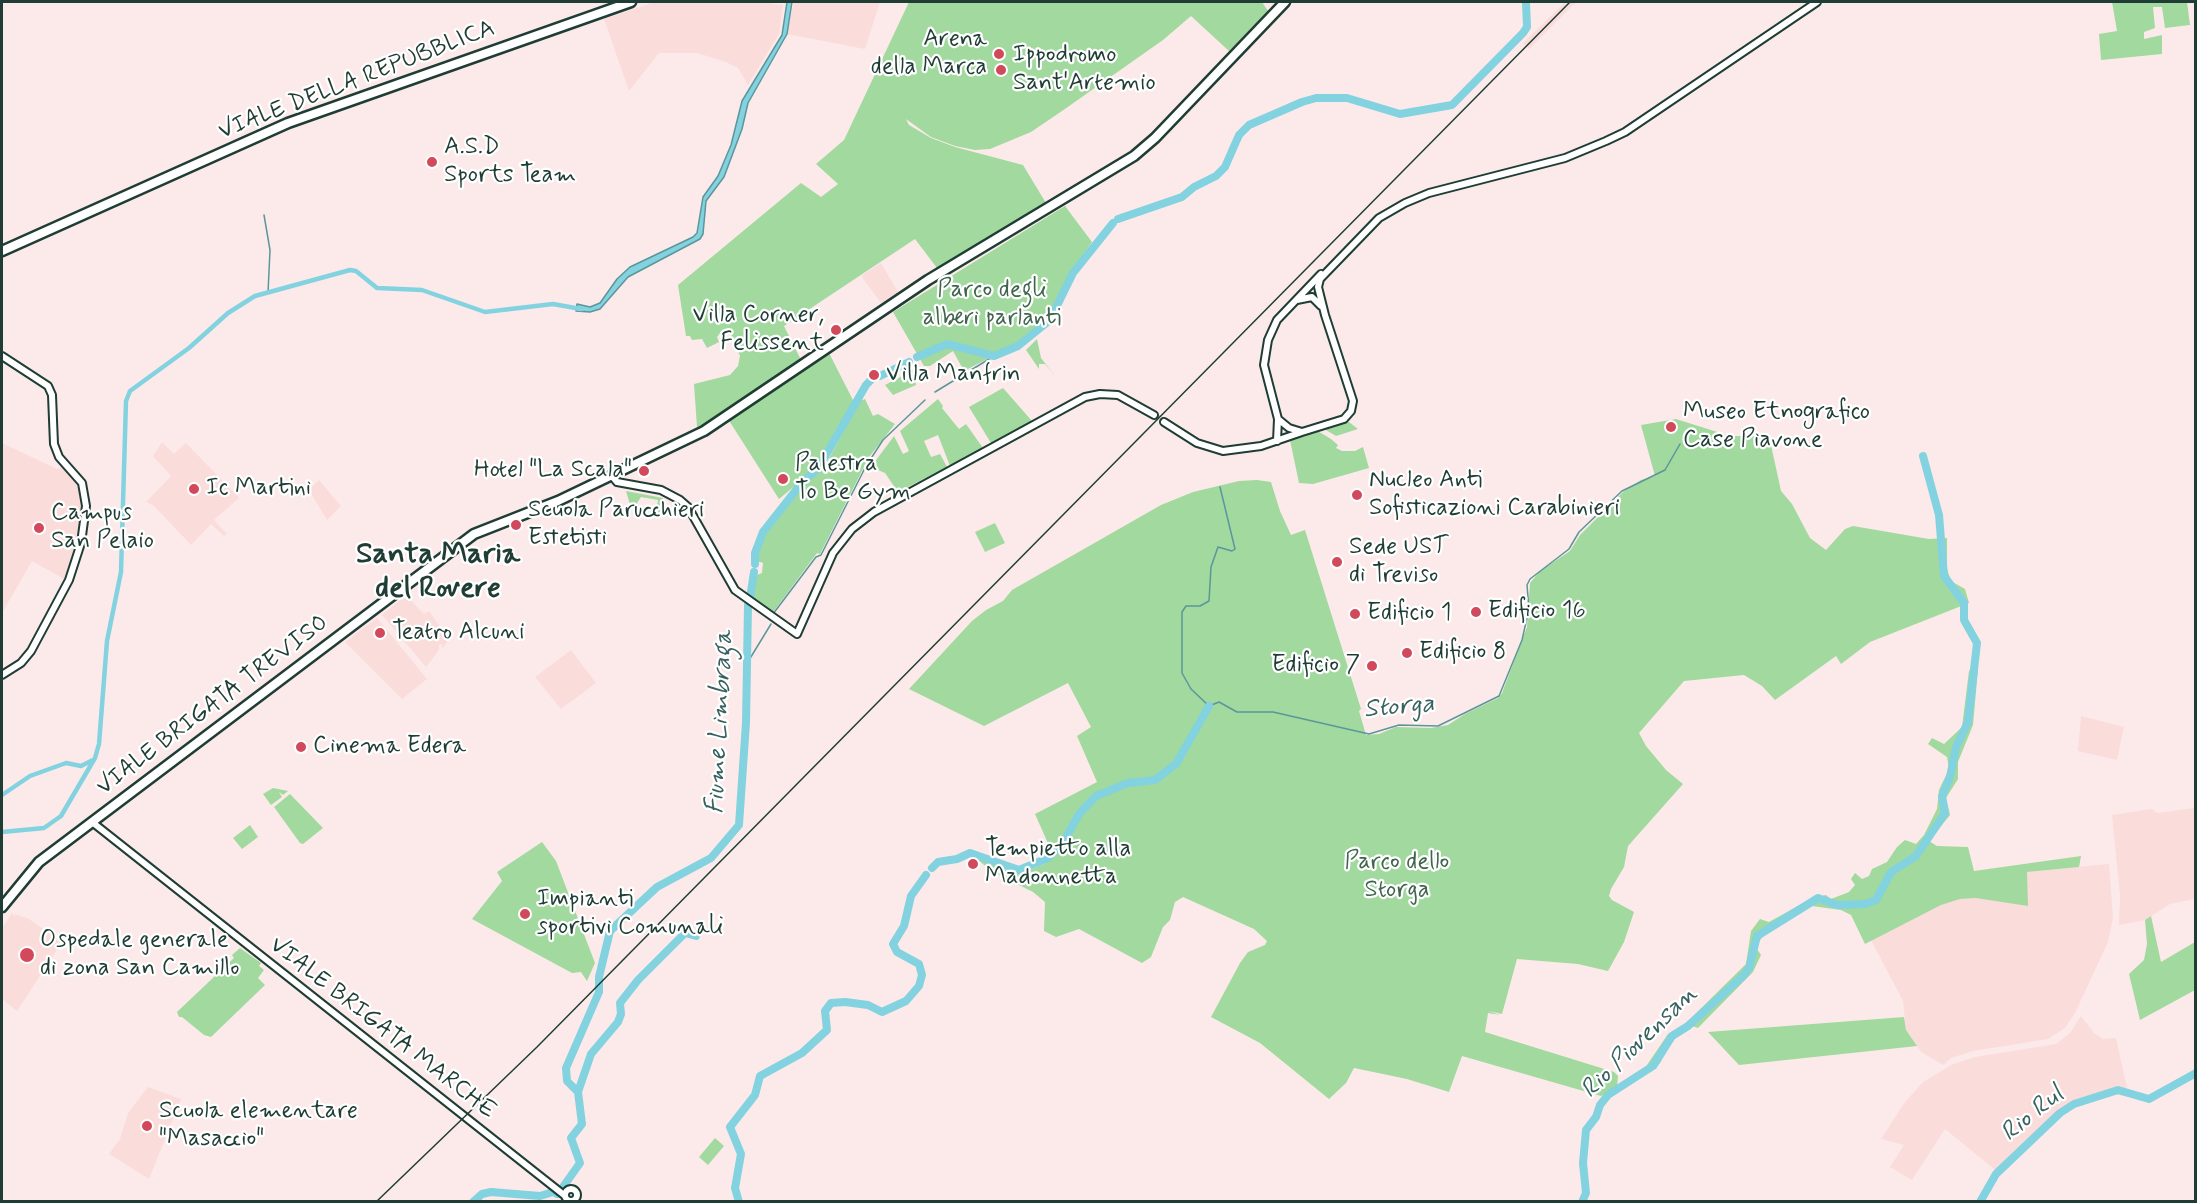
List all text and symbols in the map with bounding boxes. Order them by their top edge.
street label: VIALE DELLA REPUBBLICA [215,15,499,147]
place label: Arena della Marca [871,26,987,82]
place label: Ippodromo Sant'Artemio [1013,42,1156,98]
marker: Arena della Marca [992,47,1006,61]
marker: Ippodromo Sant'Artemio [994,63,1008,77]
place label: A.S.D Sports Team [444,134,576,190]
marker: A.S.D Sports Team [425,155,439,169]
park label: Parco degli alberi parlanti [923,277,1061,333]
place label: Villa Corner, Felissent [693,302,824,358]
marker: Villa Corner, Felissent [829,323,843,337]
place label: Villa Manfrin [886,361,1020,389]
marker: Villa Manfrin [867,368,881,382]
place label: Museo Etnografico Case Piavone [1683,399,1870,455]
marker: Museo Etnografico Case Piavone [1664,420,1678,434]
place label: Palestra To Be Gym [795,451,911,507]
place label: Hotel "La Scala" [474,457,632,485]
marker: Hotel "La Scala" [637,464,651,478]
place label: Nucleo Anti Sofisticazioni Carabinieri [1369,467,1620,523]
marker: Palestra To Be Gym [776,472,790,486]
place label: Ic Martini [206,475,311,503]
marker: Ic Martini [187,482,201,496]
marker: Nucleo Anti Sofisticazioni Carabinieri [1350,488,1364,502]
place label: Scuola Parucchieri Estetisti [528,497,704,553]
place label: Campus San Pelaio [51,500,154,556]
marker: Scuola Parucchieri Estetisti [509,518,523,532]
marker: Campus San Pelaio [32,521,46,535]
place label: Sede UST di Treviso [1349,534,1448,590]
district label: Santa Maria del Rovere [356,538,520,608]
marker: Sede UST di Treviso [1330,555,1344,569]
place label: Edificio 16 [1488,598,1586,626]
place label: Edificio 1 [1367,600,1452,628]
marker: Edificio 16 [1469,605,1483,619]
marker: Edificio 1 [1348,607,1362,621]
street label: VIALE BRIGATA TREVISO [92,610,334,802]
place label: Teatro Alcuni [392,619,525,647]
marker: Teatro Alcuni [373,626,387,640]
water label: Fiume Limbraga [701,629,741,815]
place label: Edificio 8 [1419,639,1506,667]
marker: Edificio 8 [1400,646,1414,660]
place label: Edificio 7 [1272,652,1360,680]
marker: Edificio 7 [1365,659,1379,673]
water label: Storga [1362,689,1436,727]
place label: Cinema Edera [313,733,466,761]
marker: Cinema Edera [294,740,308,754]
place label: Tempietto alla Madonnetta [985,836,1131,892]
park label: Parco dello Storga [1345,849,1449,905]
marker: Tempietto alla Madonnetta [966,857,980,871]
place label: Impianti sportivi Comunali [537,886,724,942]
marker: Impianti sportivi Comunali [518,907,532,921]
place label: Ospedale generale di zona San Camillo [40,927,240,983]
street label: VIALE BRIGATA MARCHE [263,932,501,1126]
marker: Ospedale generale di zona San Camillo [18,946,36,964]
water label: Rio Piovensan [1575,980,1705,1106]
water label: Rio Rul [1995,1080,2071,1150]
place label: Scuola elementare "Masaccio" [159,1098,358,1154]
marker: Scuola elementare "Masaccio" [140,1119,154,1133]

